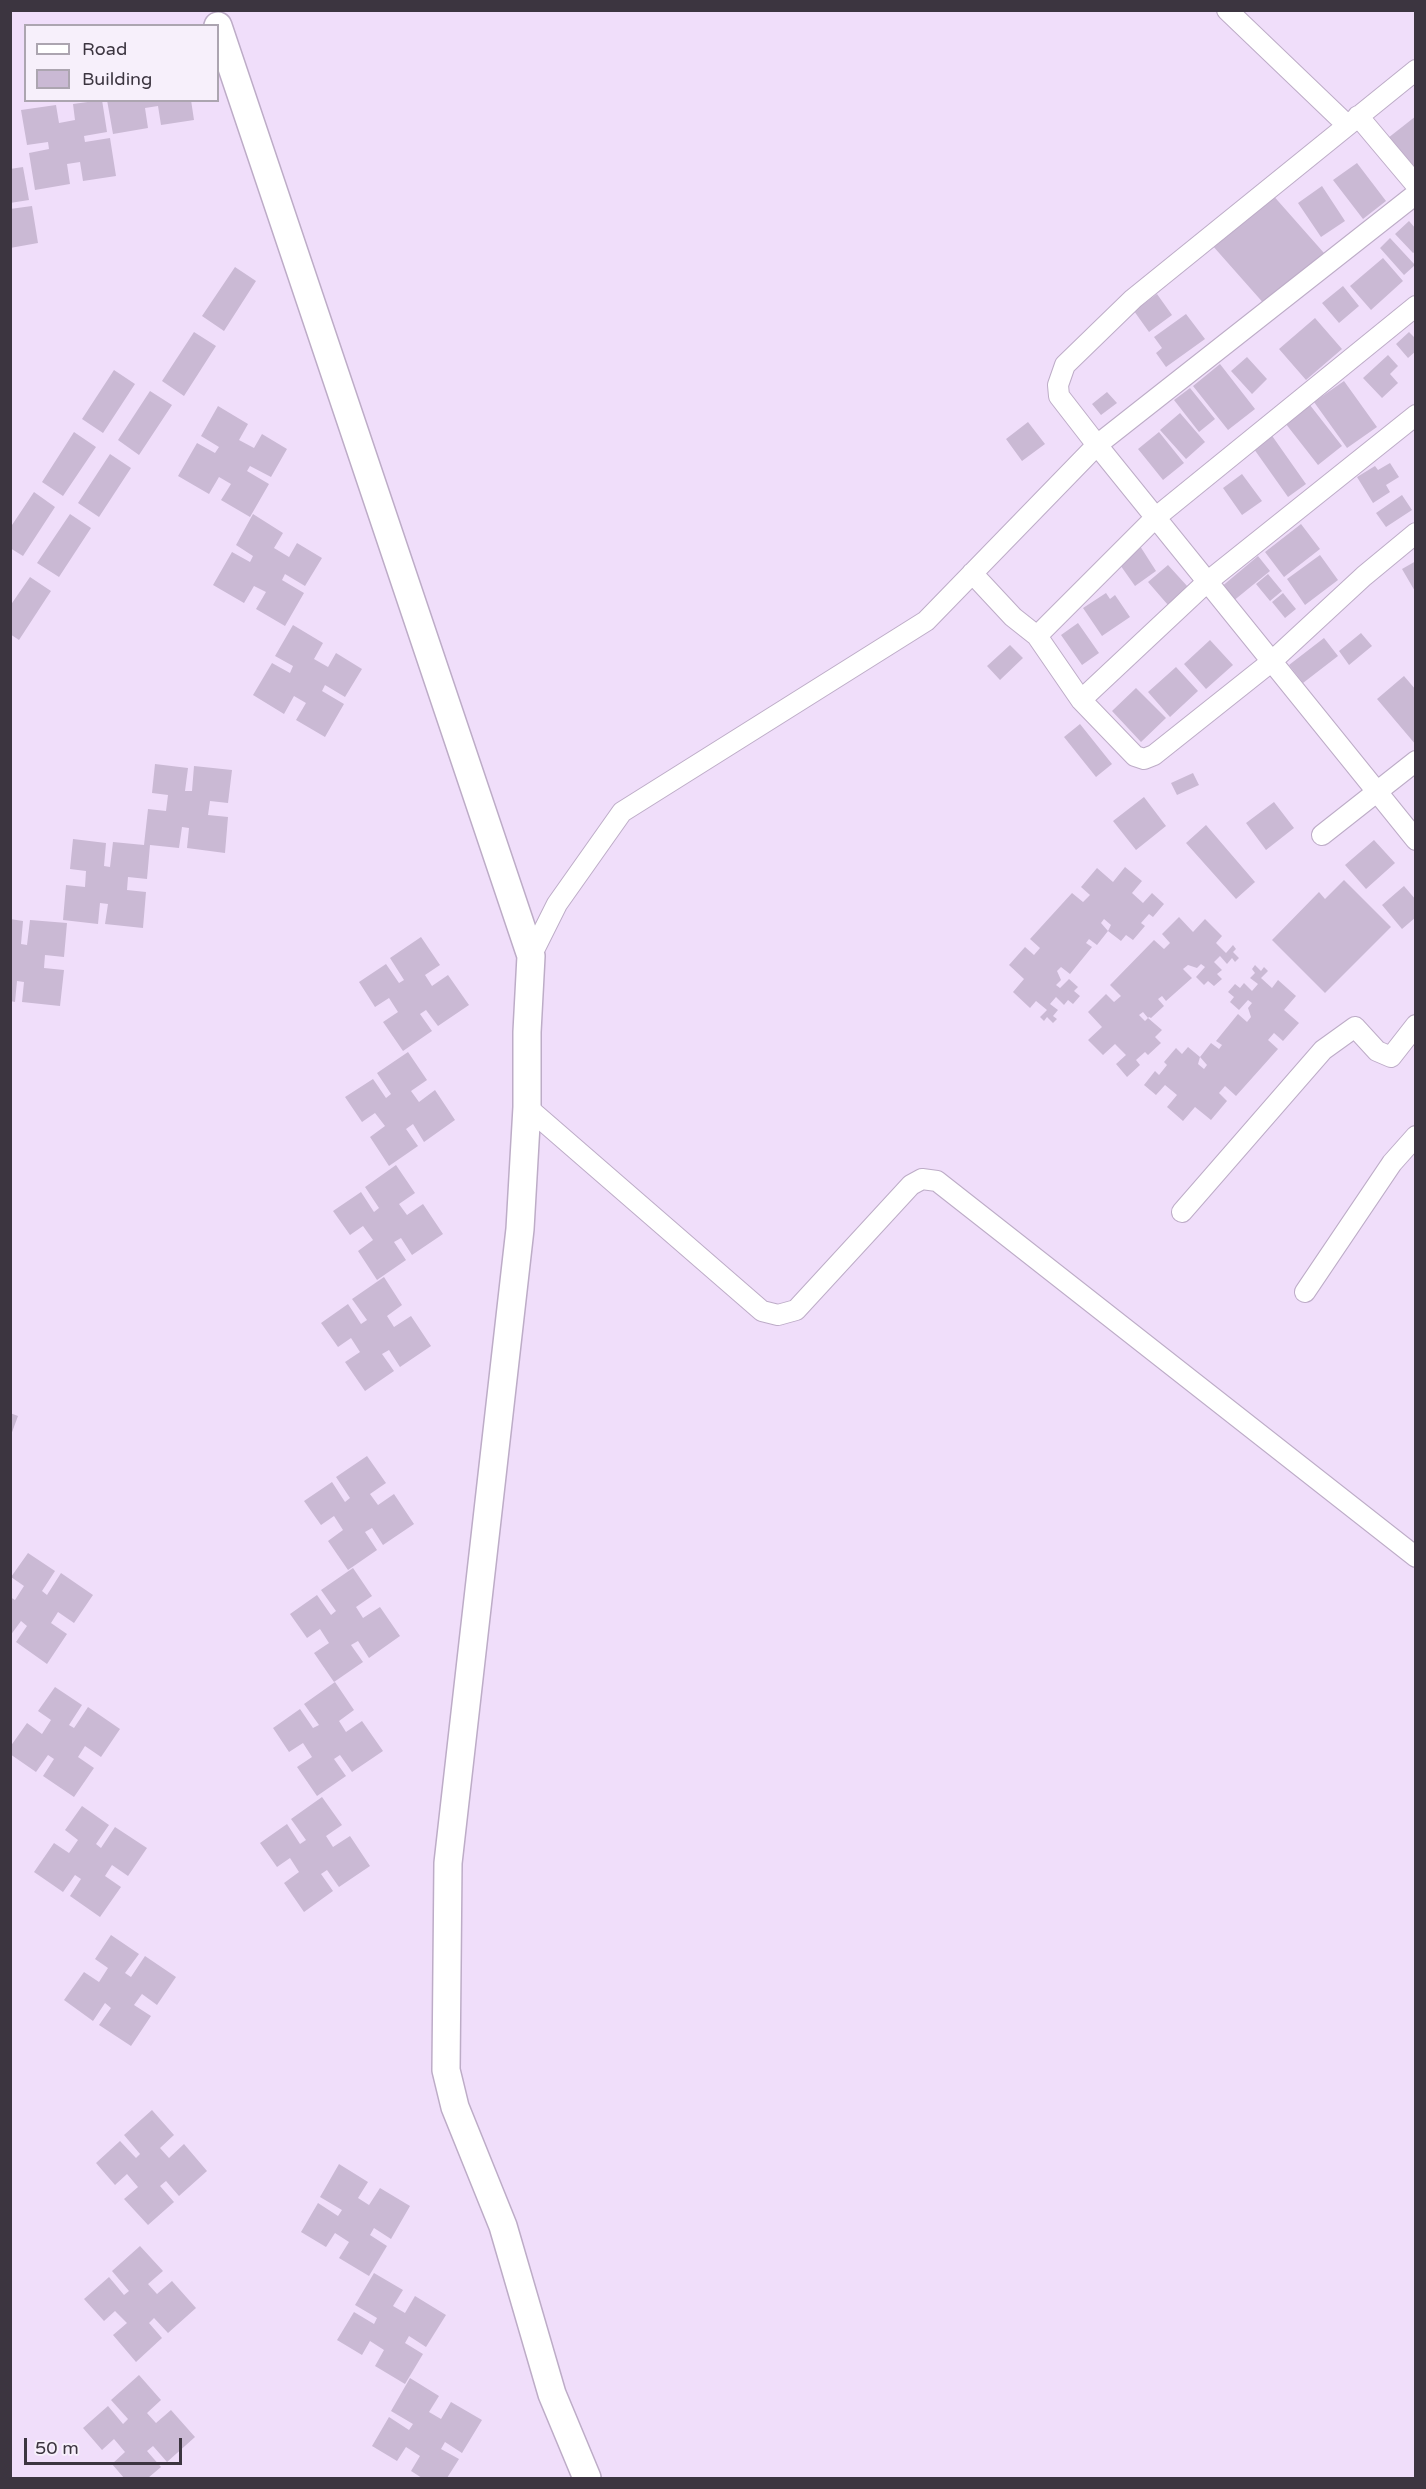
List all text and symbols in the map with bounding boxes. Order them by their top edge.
legend [24,24,219,102]
text: Road [82,38,127,60]
text: Building [82,68,152,90]
scale bar [27,2426,184,2464]
text: 50 m [35,2437,79,2459]

